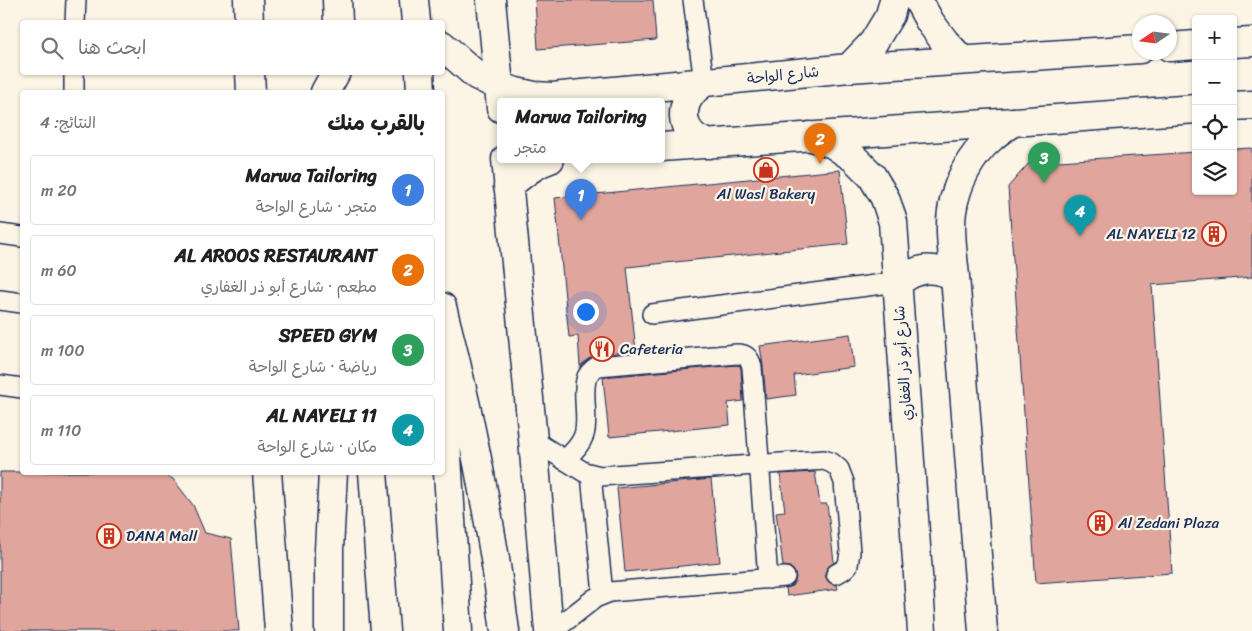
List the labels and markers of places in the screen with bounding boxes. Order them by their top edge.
pin: 2 [804,123,836,164]
pin: 3 [1028,142,1060,183]
shop icon: Al Wasl Bakery [753,157,779,183]
pin: 1 [565,179,597,220]
place label: Al Wasl Bakery [716,181,815,207]
pin: 4 [1064,195,1096,236]
place label: AL NAYELI 12 [1106,221,1196,247]
building icon: AL NAYELI 12 [1201,221,1227,247]
restaurant icon: Cafeteria [589,336,615,362]
place label: Cafeteria [620,336,683,362]
building icon: Al Zedani Plaza [1087,510,1113,536]
place label: Al Zedani Plaza [1117,510,1220,536]
building icon: DANA Mall [96,523,122,549]
place label: DANA Mall [126,523,198,549]

